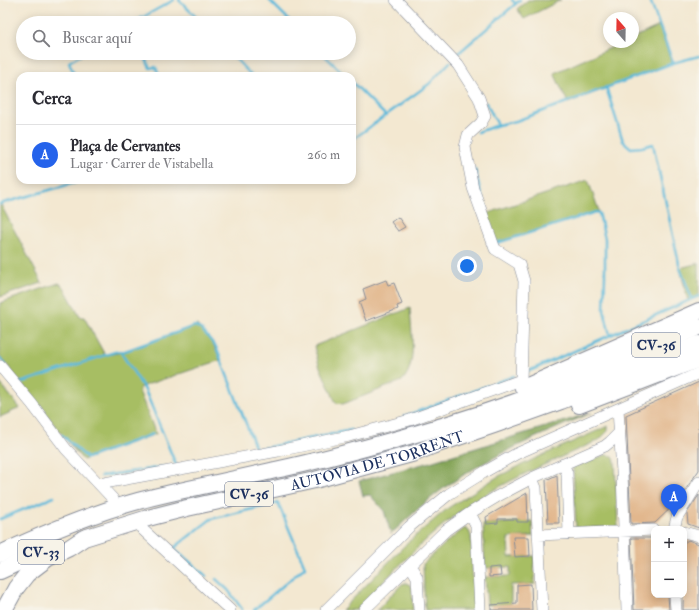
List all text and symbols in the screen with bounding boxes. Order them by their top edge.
north arrow [603,12,639,48]
search box [16,16,356,60]
icon: search [30,27,52,49]
text: Buscar aquí [62,29,131,48]
text: Cerca [32,88,72,109]
text: Plaça de Cervantes [70,137,180,156]
text: A [41,147,49,163]
text: 260 m [307,147,340,163]
text: Lugar · Carrer de Vistabella [70,156,213,172]
your location [457,256,477,276]
road number: CV-36 [632,333,680,357]
street label: AUTOVIA DE TORRENT [288,426,467,495]
road number: CV-36 [225,482,273,506]
pin: A [661,484,687,517]
map controls [651,526,687,598]
button: + [651,526,687,562]
road number: CV-33 [18,540,64,564]
button: − [651,562,687,598]

